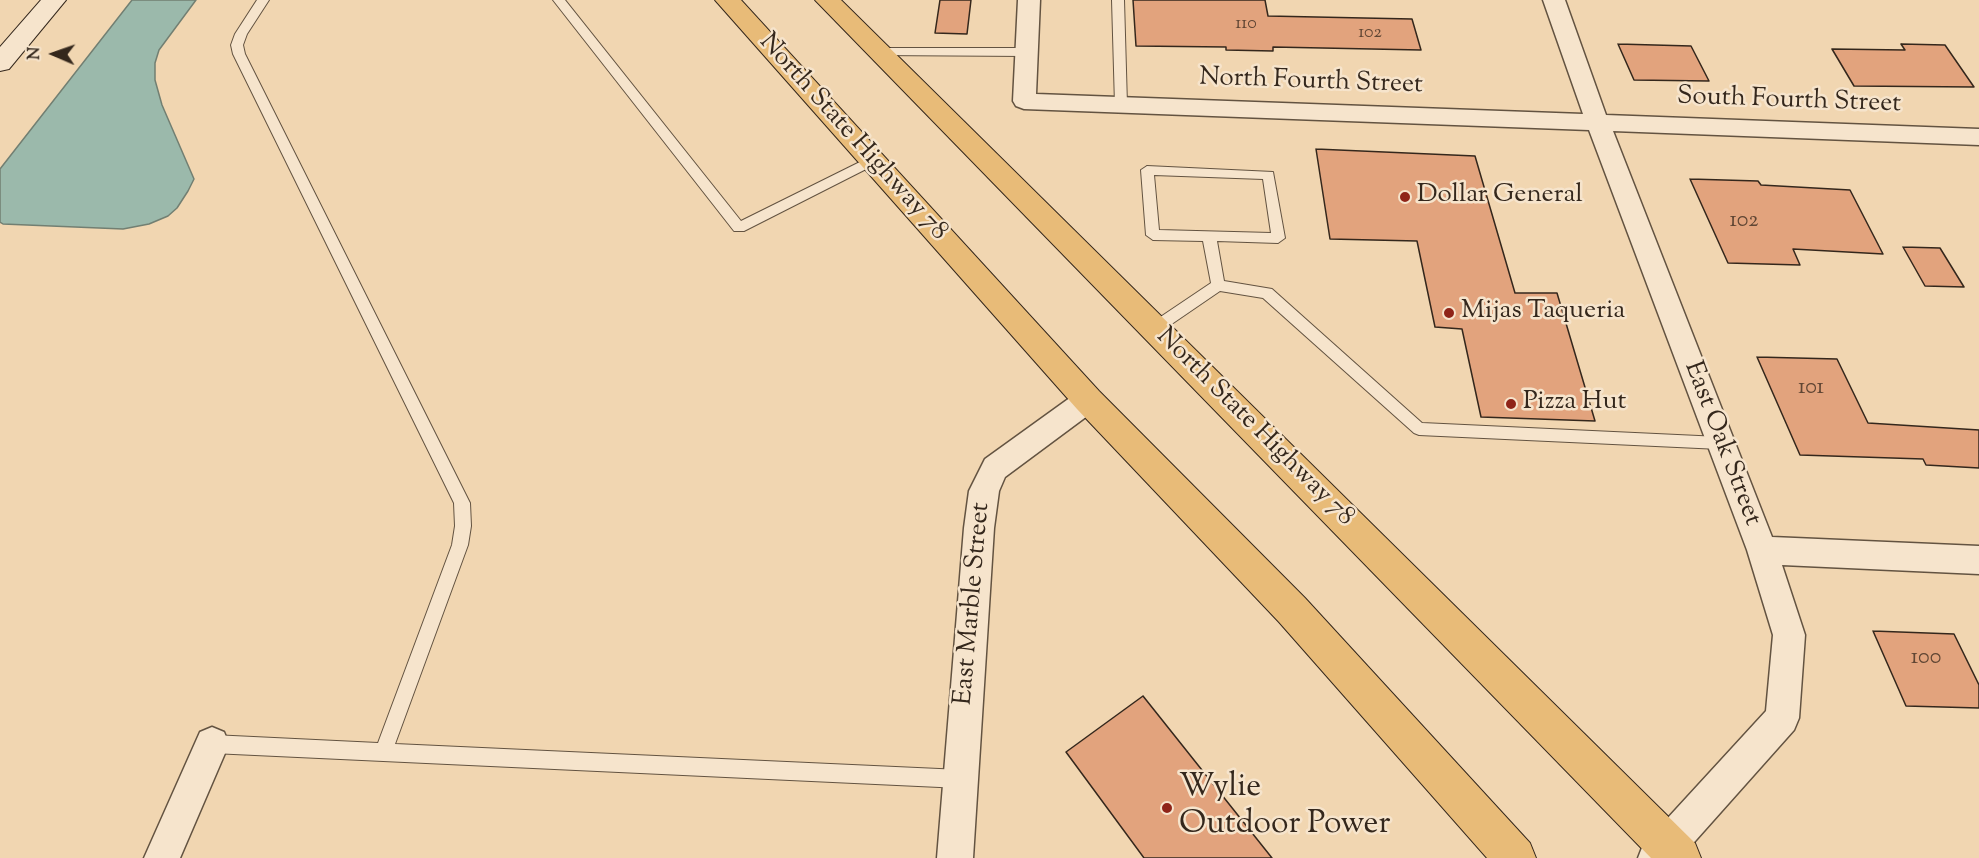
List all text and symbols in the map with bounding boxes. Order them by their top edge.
house number: 110 [1235,14,1257,36]
house number: 102 [1358,23,1382,45]
north arrow [24,24,84,84]
street label: North State Highway 78 [751,28,953,248]
text: N [24,47,47,60]
street label: North Fourth Street [1199,64,1423,102]
street label: South Fourth Street [1676,82,1902,122]
place label: Dollar General [1417,181,1583,213]
marker: Dollar General [1398,190,1412,204]
house number: 102 [1730,209,1758,235]
place label: Mijas Taqueria [1461,297,1625,329]
marker: Mijas Taqueria [1442,306,1456,320]
street label: North State Highway 78 [1148,322,1360,534]
street label: East Oak Street [1675,357,1767,531]
house number: 101 [1798,376,1824,402]
place label: Pizza Hut [1523,388,1626,420]
marker: Pizza Hut [1504,397,1518,411]
street label: East Marble Street [950,501,998,707]
house number: 100 [1911,646,1941,672]
place label: Wylie Outdoor Power [1179,771,1390,846]
marker: Wylie Outdoor Power [1160,801,1174,815]

